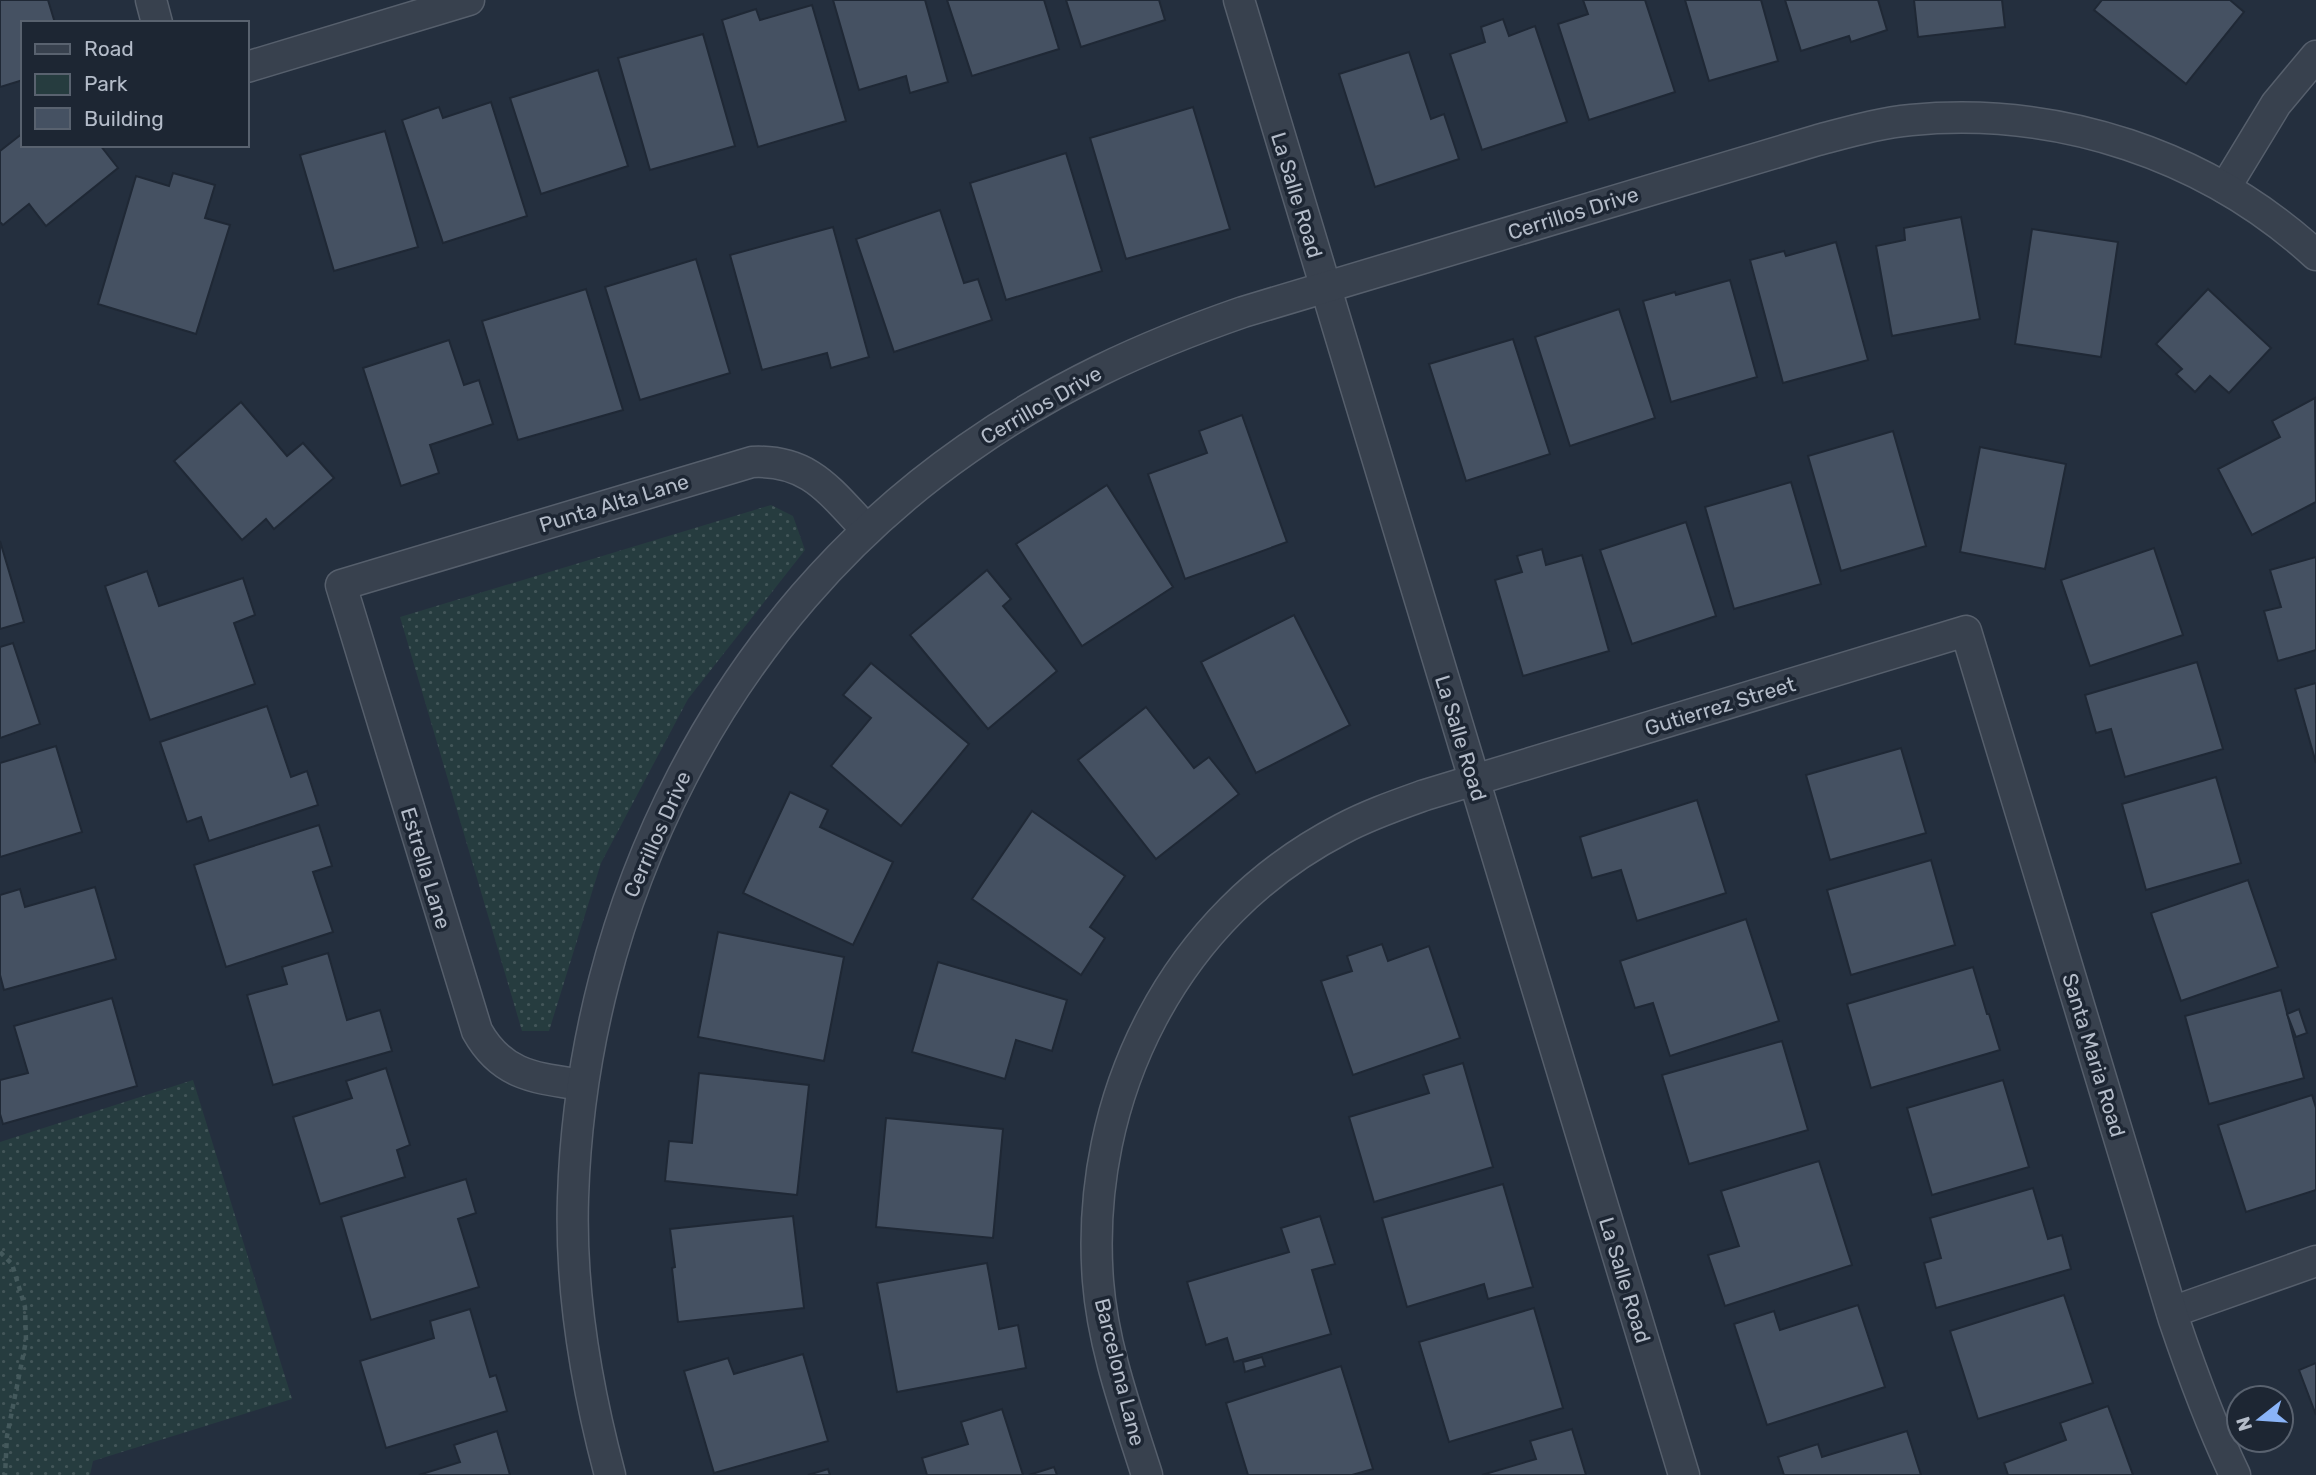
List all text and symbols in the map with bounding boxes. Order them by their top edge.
legend [21,21,248,147]
text: Road [84,36,134,61]
text: Park [84,71,128,96]
text: Building [84,106,164,131]
street label: La Salle Road [1266,129,1328,261]
street label: Cerrillos Drive [1505,181,1641,245]
street label: Cerrillos Drive [976,360,1106,450]
street label: Punta Alta Lane [536,468,692,538]
street label: Gutierrez Street [1642,671,1798,741]
street label: La Salle Road [1430,672,1492,804]
street label: Cerrillos Drive [618,767,696,901]
street label: Estrella Lane [396,804,456,932]
street label: Santa Maria Road [2057,970,2131,1140]
street label: La Salle Road [1594,1214,1656,1346]
street label: Barcelona Lane [1090,1296,1150,1448]
north arrow [2225,1384,2295,1454]
text: N [2231,1414,2257,1434]

